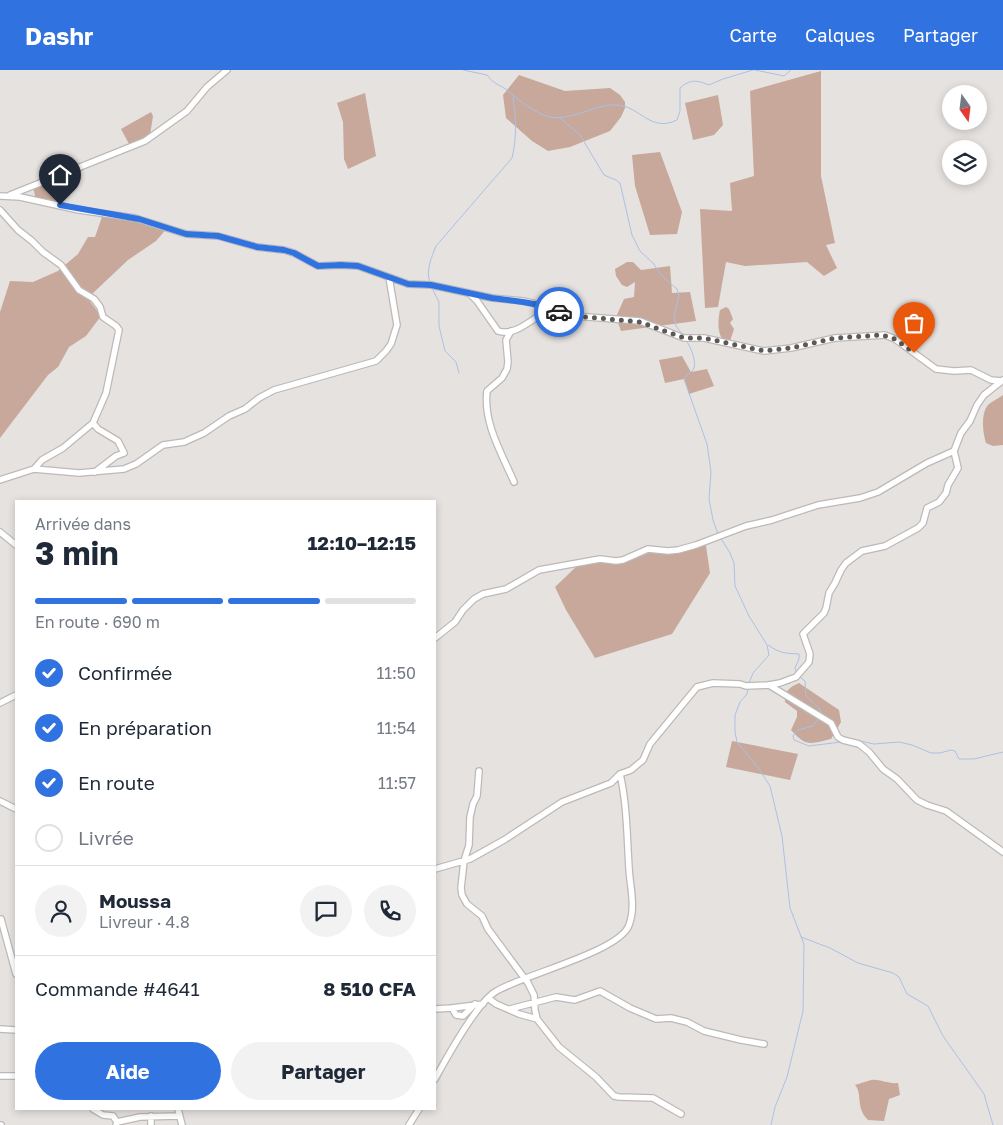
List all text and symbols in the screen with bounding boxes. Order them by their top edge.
text: Dashr [25,21,93,50]
text: Carte [730,24,777,46]
text: Calques [805,24,875,46]
text: Partager [903,24,978,46]
north arrow [942,85,988,130]
map controls [942,85,987,185]
button: layers [942,140,987,185]
pin [39,154,81,205]
icon: home [46,161,74,189]
courier [534,287,584,337]
icon: car [545,298,573,326]
pin [893,302,935,353]
icon: bag [900,309,928,337]
text: Arrivée dans [35,514,131,534]
text: 12:10–12:15 [308,531,416,554]
text: 3 min [35,534,119,572]
text: En route · 690 m [35,612,160,632]
icon: check [35,659,63,687]
text: Confirmée [78,661,172,684]
text: 11:50 [376,663,416,683]
icon: check [35,714,63,742]
text: En préparation [78,716,212,739]
text: 11:54 [377,718,416,738]
icon: check [35,769,63,797]
text: En route [78,771,155,794]
text: 11:57 [378,773,416,793]
text: Livrée [78,826,134,849]
button: person [35,885,87,937]
button: chat [300,885,352,937]
button: phone [364,885,416,937]
text: Moussa [99,889,171,912]
text: Livreur · 4.8 [99,912,190,932]
text: Commande #4641 [35,977,200,1000]
text: 8 510 CFA [323,977,416,1000]
button: Aide [35,1042,221,1100]
button: Partager [231,1042,416,1100]

